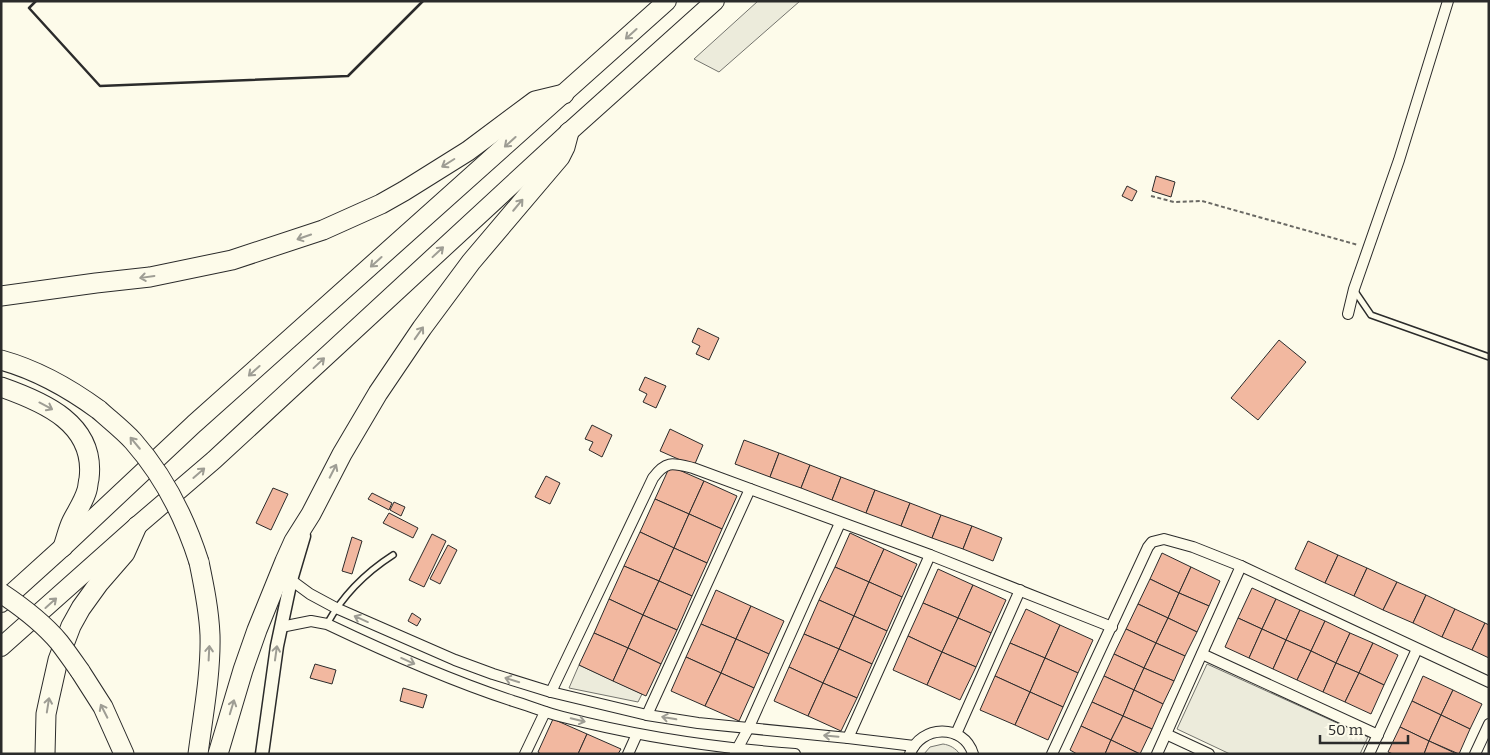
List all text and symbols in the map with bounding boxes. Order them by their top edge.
one-way arrow [624,28,637,40]
one-way arrow [503,137,516,148]
one-way arrow [442,159,456,169]
one-way arrow [513,199,524,212]
one-way arrow [297,233,312,242]
one-way arrow [432,246,444,258]
one-way arrow [369,257,382,268]
one-way arrow [139,272,155,282]
one-way arrow [414,327,424,341]
one-way arrow [312,357,325,369]
one-way arrow [248,365,261,377]
one-way arrow [38,402,53,412]
one-way arrow [129,437,140,450]
one-way arrow [329,464,338,479]
one-way arrow [192,467,205,478]
one-way arrow [44,597,57,609]
one-way arrow [354,613,369,623]
one-way arrow [204,645,213,661]
one-way arrow [271,646,281,662]
one-way arrow [400,656,415,666]
one-way arrow [504,675,520,684]
one-way arrow [43,698,53,714]
one-way arrow [227,699,237,715]
one-way arrow [99,704,108,719]
scale bar [1320,712,1408,744]
one-way arrow [662,713,678,723]
one-way arrow [569,716,585,725]
text: 50 m [1328,721,1364,739]
one-way arrow [823,731,839,741]

